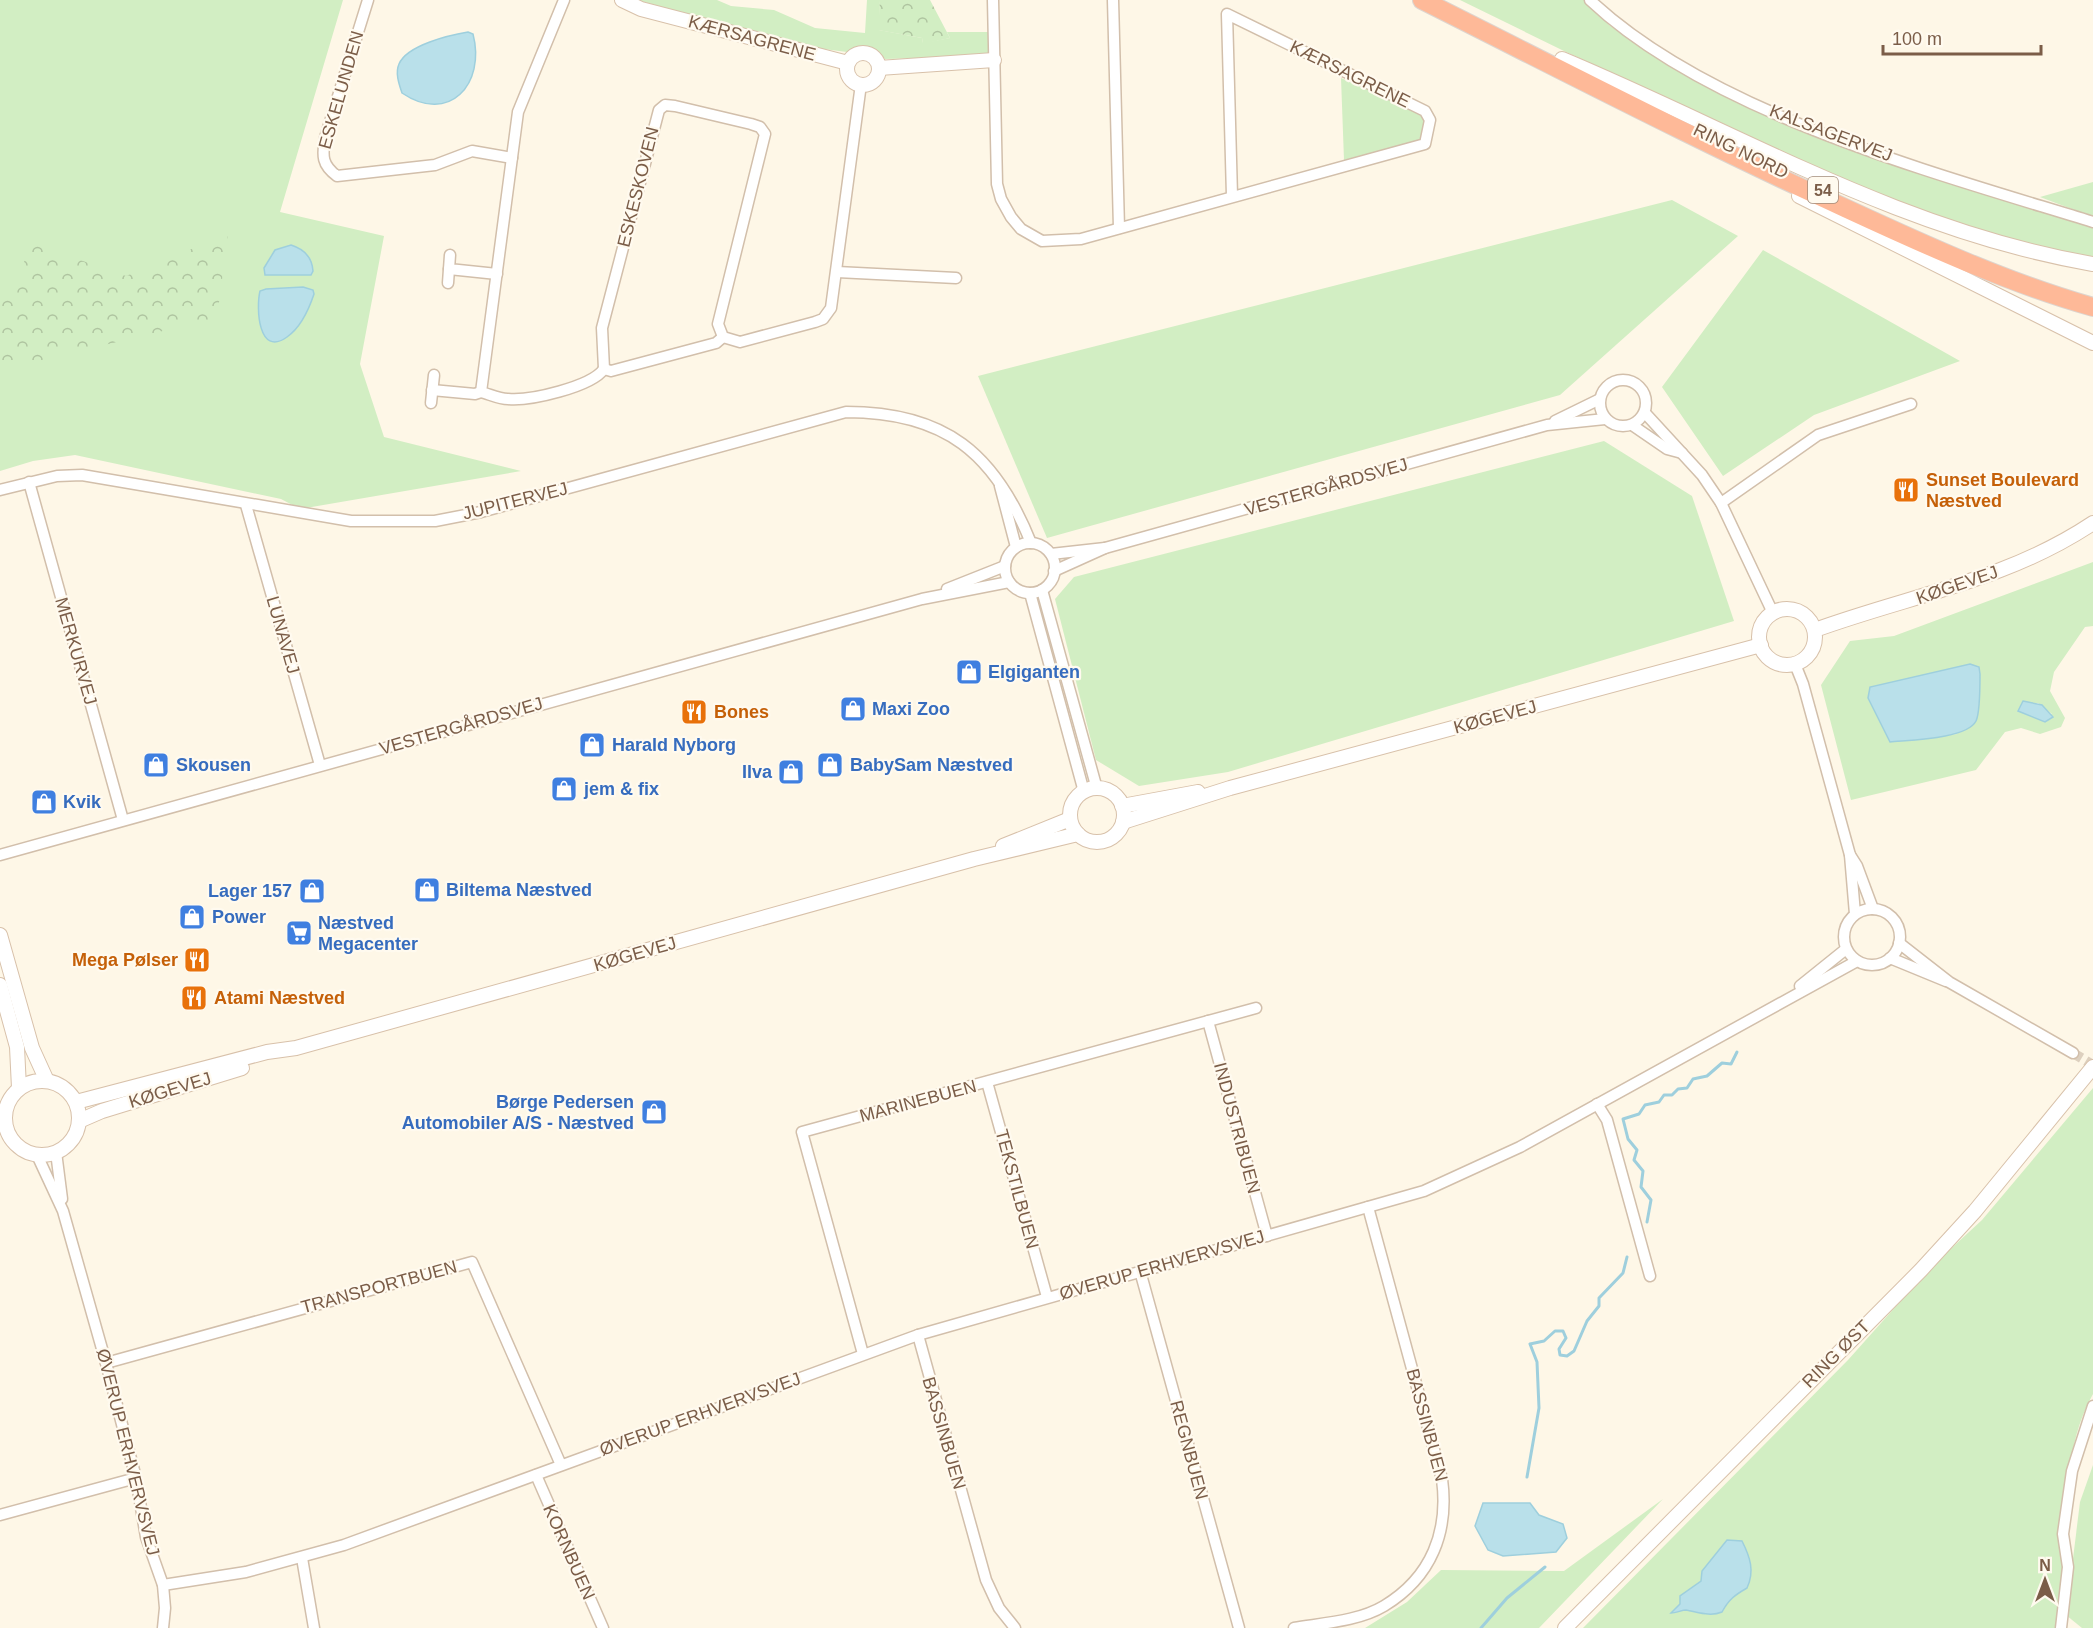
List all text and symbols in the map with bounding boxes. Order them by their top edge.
street label: KÆRSAGRENE [686,11,818,65]
scale bar [1883,18,2040,56]
street label: ESKELUNDEN [315,29,367,151]
text: 100 m [1892,29,1942,49]
street label: KÆRSAGRENE [1287,36,1413,112]
street label: KALSAGERVEJ [1767,100,1895,166]
street label: RING NORD [1690,119,1792,183]
street label: ESKESKOVEN [613,125,663,249]
road number: 54 [1808,177,1838,203]
street label: VESTERGÅRDSVEJ [1242,454,1410,520]
place label: Sunset Boulevard Næstved [1926,470,2079,511]
restaurant icon: Sunset Boulevard Næstved [1891,475,1921,505]
street label: JUPITERVEJ [460,478,570,524]
street label: KØGEVEJ [1914,562,2000,608]
street label: LUNAVEJ [262,594,304,676]
street label: MERKURVEJ [51,595,101,707]
shop icon: Elgiganten [954,657,984,687]
place label: Elgiganten [988,662,1080,682]
street label: VESTERGÅRDSVEJ [377,693,545,759]
shop icon: Maxi Zoo [838,694,868,724]
street label: KØGEVEJ [1451,696,1539,738]
restaurant icon: Bones [679,697,709,727]
place label: Maxi Zoo [872,699,950,719]
place label: Bones [714,702,769,722]
shop icon: Harald Nyborg [577,730,607,760]
place label: Harald Nyborg [612,735,736,755]
shop icon: Skousen [141,750,171,780]
shop icon: BabySam Næstved [815,750,845,780]
place label: Skousen [176,755,251,775]
place label: BabySam Næstved [850,755,1013,775]
shop icon: Ilva [776,757,806,787]
place label: Ilva [742,762,773,782]
shop icon: jem & fix [549,774,579,804]
place label: jem & fix [583,779,659,799]
shop icon: Kvik [29,787,59,817]
place label: Kvik [63,792,102,812]
shop icon: Biltema Næstved [412,875,442,905]
shop icon: Lager 157 [297,876,327,906]
place label: Biltema Næstved [446,880,592,900]
place label: Lager 157 [208,881,292,901]
shop icon: Power [177,902,207,932]
place label: Power [212,907,266,927]
place label: Næstved Megacenter [318,913,418,954]
supermarket icon: Næstved Megacenter [284,918,314,948]
street label: KØGEVEJ [591,933,679,975]
restaurant icon: Mega Pølser [182,945,212,975]
place label: Mega Pølser [72,950,178,970]
restaurant icon: Atami Næstved [179,983,209,1013]
place label: Atami Næstved [214,988,345,1008]
street label: INDUSTRIBUEN [1210,1060,1264,1196]
street label: KØGEVEJ [126,1068,214,1112]
street label: MARINEBUEN [857,1076,979,1126]
place label: Børge Pedersen Automobiler A/S - Næstved [402,1092,634,1133]
shop icon: Børge Pedersen Automobiler A/S - Næstved [639,1097,669,1127]
street label: TEKSTILBUEN [991,1127,1043,1251]
street label: ØVERUP ERHVERVSVEJ [1057,1226,1267,1304]
street label: TRANSPORTBUEN [299,1257,459,1317]
street label: RING ØST [1798,1316,1874,1392]
street label: ØVERUP ERHVERVSVEJ [93,1347,163,1557]
street label: BASSINBUEN [1402,1366,1452,1484]
street label: ØVERUP ERHVERVSVEJ [597,1368,803,1460]
street label: BASSINBUEN [918,1374,970,1492]
street label: REGNBUEN [1166,1398,1212,1502]
street label: KORNBUEN [539,1501,599,1603]
north arrow [2015,1550,2075,1610]
text: N [2039,1557,2051,1574]

